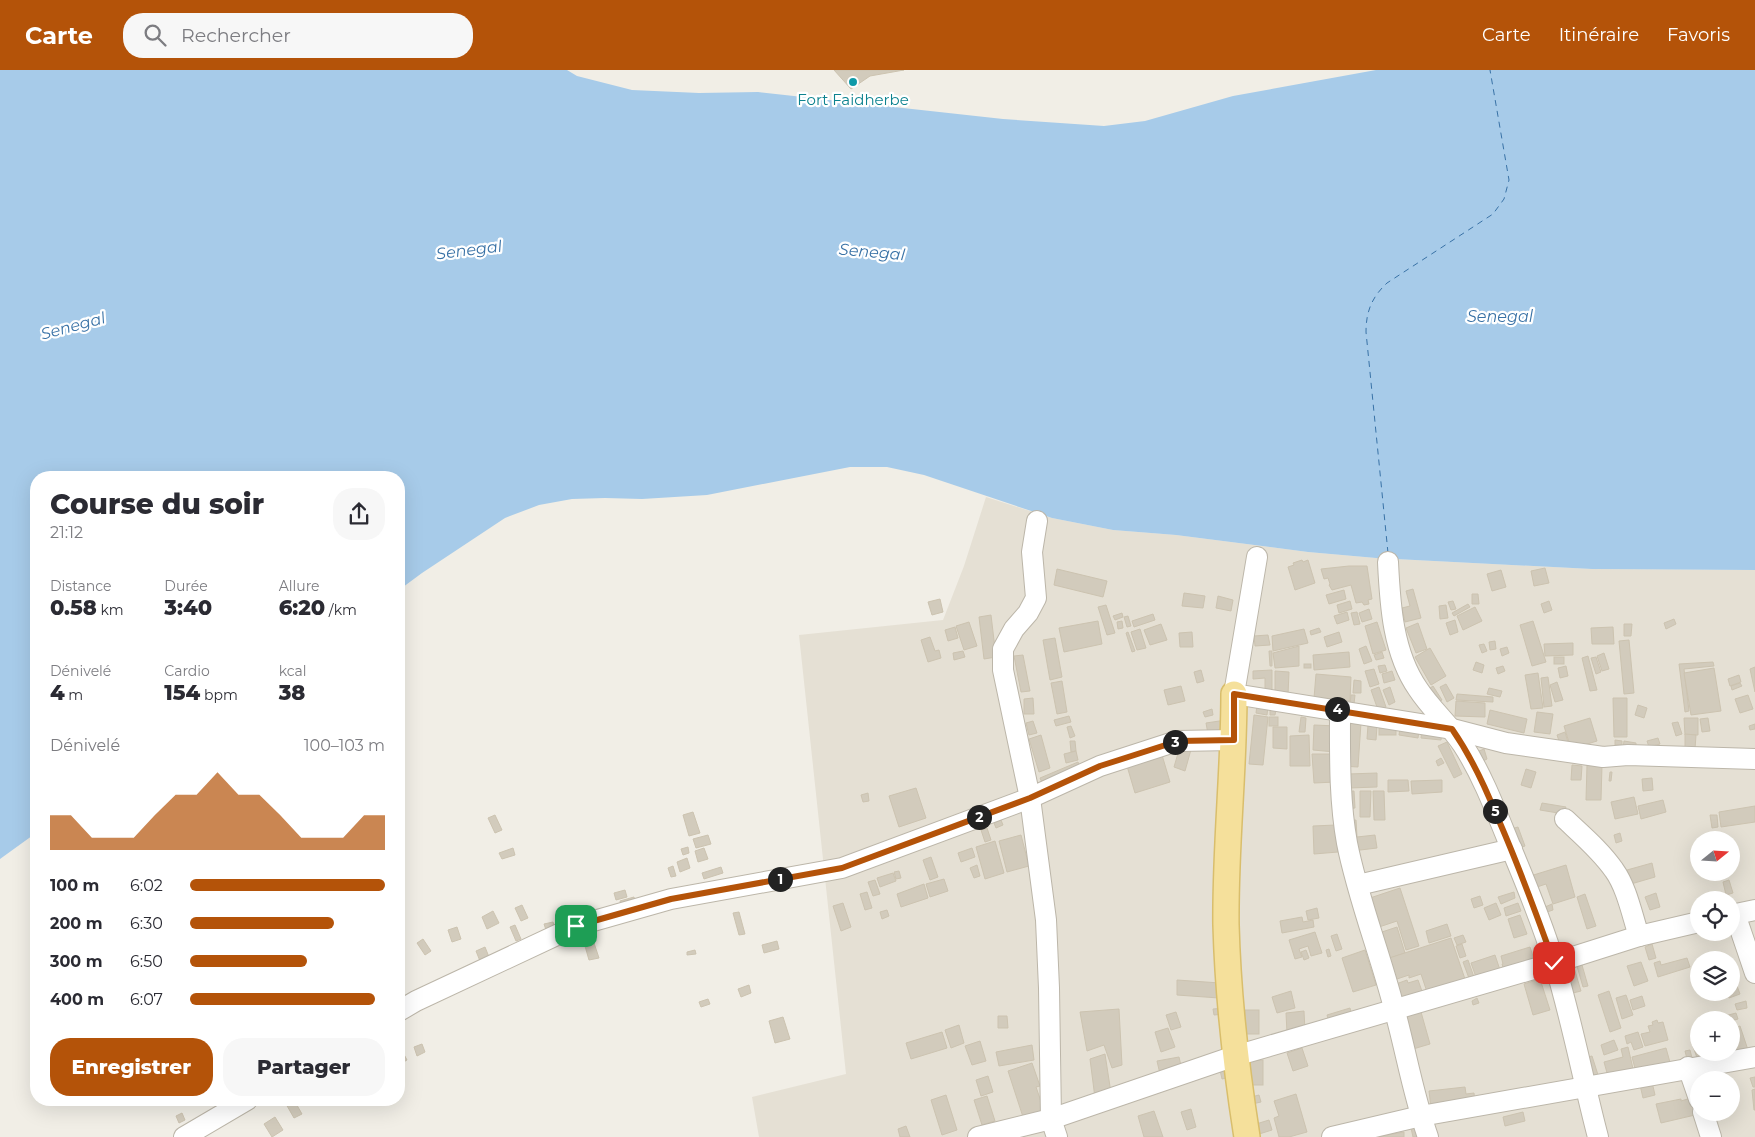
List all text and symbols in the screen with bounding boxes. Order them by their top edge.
search box [123,13,473,58]
text: Carte [25,21,93,50]
icon: search [141,21,169,49]
text: Rechercher [181,24,291,47]
text: Carte [1482,24,1531,46]
text: Itinéraire [1559,24,1639,46]
text: Favoris [1667,24,1730,46]
marker: Fort Faidherbe [847,76,859,88]
place label: Fort Faidherbe [797,90,909,109]
water label: Senegal [435,236,504,263]
water label: Senegal [838,240,906,264]
water label: Senegal [1467,307,1534,326]
water label: Senegal [39,308,108,344]
text: Course du soir [50,487,264,521]
button: share [333,488,385,540]
text: 21:12 [50,523,83,542]
text: Distance [50,577,112,595]
text: Durée [164,577,208,595]
text: Allure [279,577,320,595]
text: 0.58 [50,595,97,620]
text: 3:40 [164,595,212,620]
text: 6:20 [279,595,325,620]
text: km [97,601,124,619]
text: /km [325,601,357,619]
text: Dénivelé [50,662,111,680]
text: Cardio [164,662,210,680]
text: kcal [279,662,307,680]
text: 4 [50,680,65,705]
text: 154 [164,680,200,705]
text: 38 [279,680,305,705]
text: m [65,686,83,704]
text: bpm [200,686,238,704]
pin: 4 [1324,696,1350,722]
text: 4 [1333,700,1342,718]
pin: 3 [1162,730,1188,754]
text: 3 [1171,733,1180,751]
text: Dénivelé [50,736,120,755]
text: 100–103 m [304,736,385,755]
pin: 5 [1482,798,1508,824]
text: 5 [1491,802,1500,820]
pin: 2 [966,804,992,830]
text: 2 [975,808,984,826]
north arrow [1690,831,1740,881]
map controls [1690,831,1740,1121]
pin: 1 [768,866,792,892]
text: 1 [778,870,783,888]
text: 100 m [50,876,99,895]
text: 6:02 [130,876,163,895]
button: locate [1690,891,1740,941]
pin [555,905,597,947]
icon: arrive [562,912,590,940]
text: 200 m [50,914,102,933]
text: 6:30 [130,914,163,933]
pin [1533,942,1575,984]
icon: check [1540,949,1568,977]
button: layers [1690,951,1740,1001]
text: 300 m [50,952,103,971]
text: 6:50 [130,952,163,971]
text: 400 m [50,990,104,1009]
text: 6:07 [130,990,163,1009]
button: + [1690,1011,1740,1061]
button: Enregistrer [50,1038,213,1096]
button: Partager [223,1038,385,1096]
button: − [1690,1071,1740,1121]

